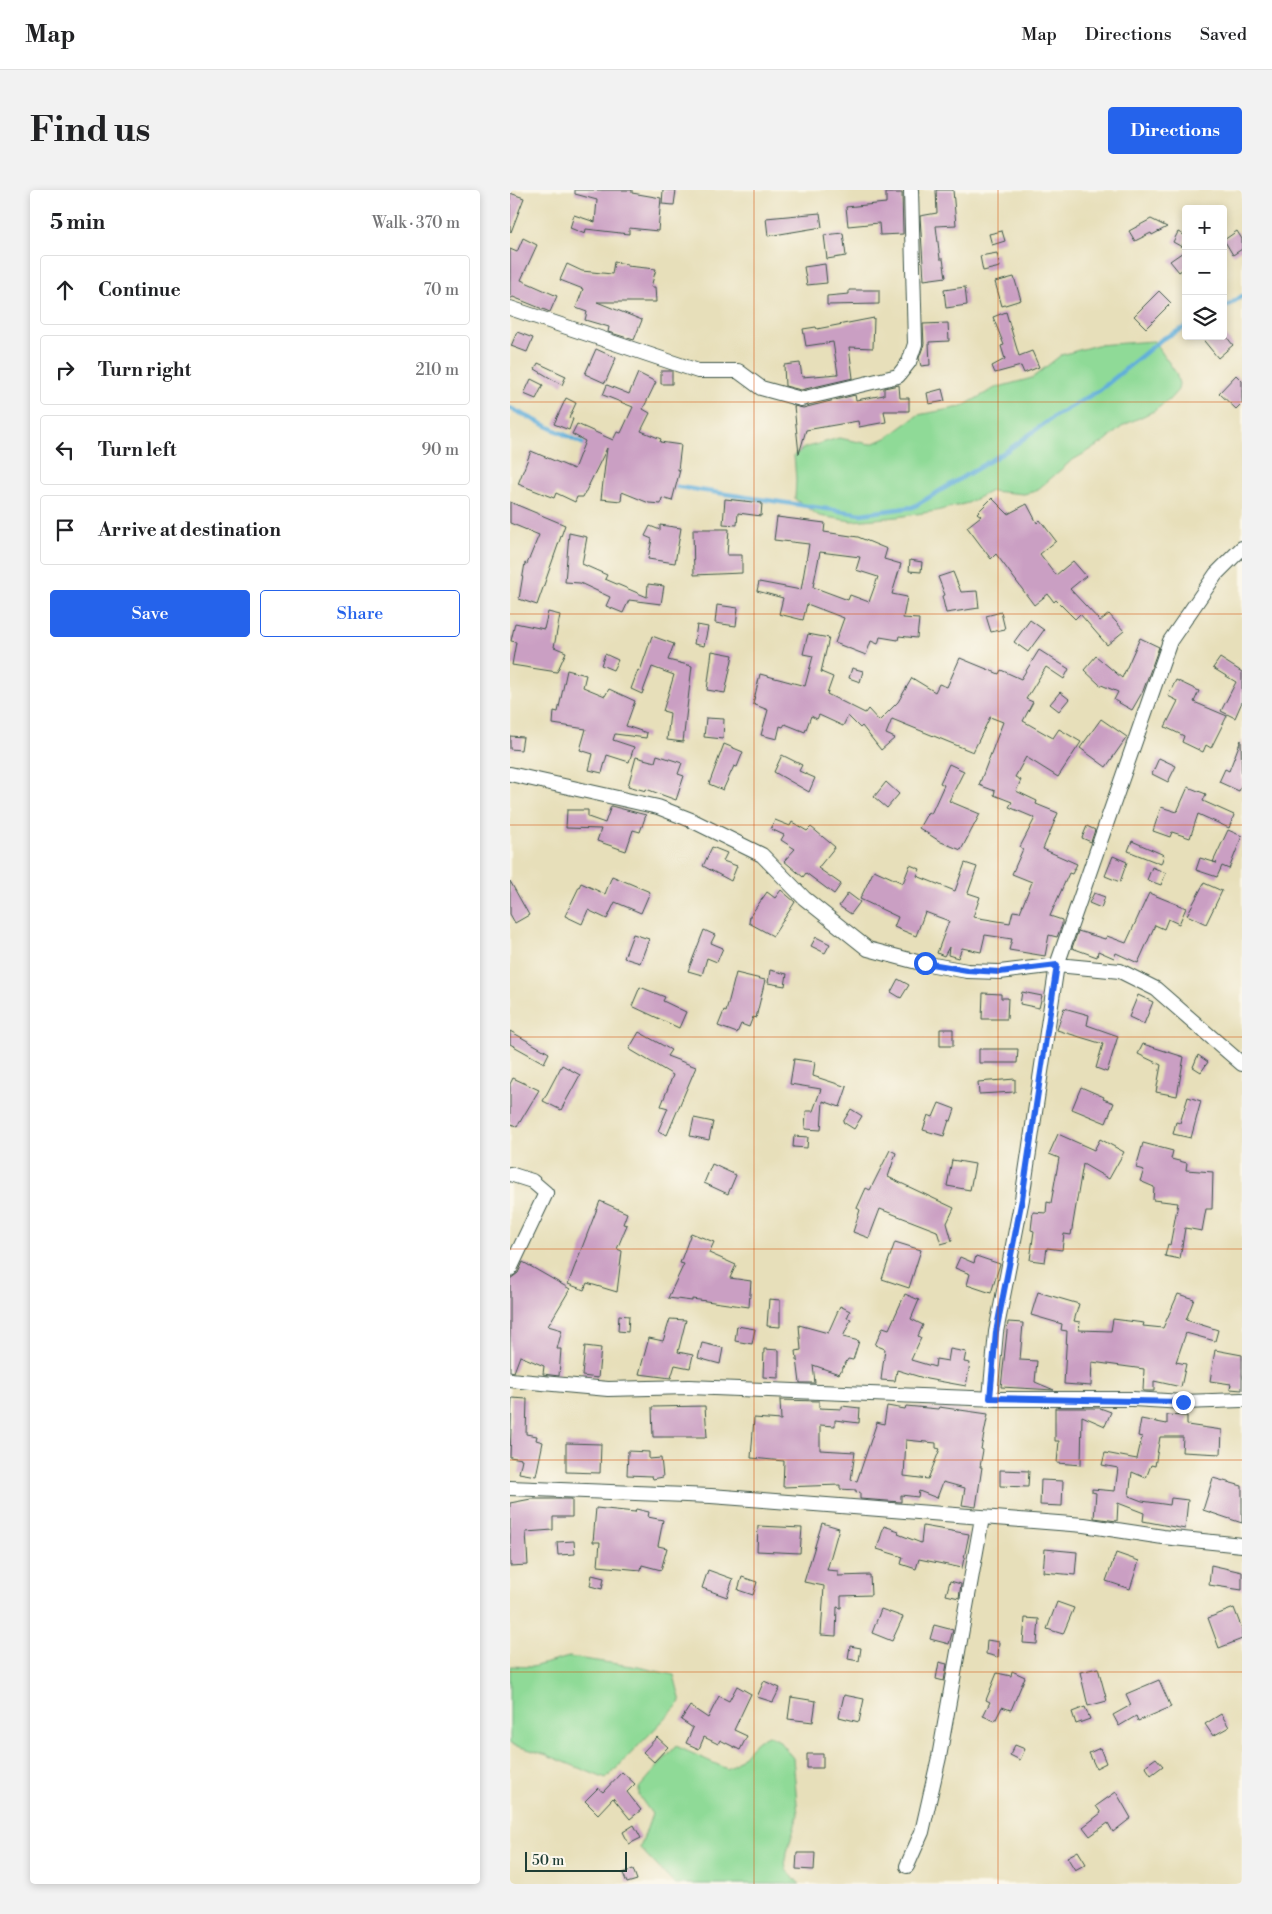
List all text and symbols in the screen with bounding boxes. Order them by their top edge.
text: Map [25,20,75,50]
text: Map [1021,23,1057,46]
text: Directions [1085,23,1172,46]
text: Saved [1200,23,1247,46]
button: Directions [1108,107,1242,154]
text: Find us [30,109,150,152]
map controls [1182,205,1227,340]
button: + [1182,205,1227,250]
text: 5 min [50,210,105,236]
text: Walk · 370 m [372,213,460,233]
button: − [1182,250,1227,295]
icon: ahead [51,276,79,304]
text: Continue [98,278,181,302]
text: 70 m [423,280,459,300]
button: layers [1182,295,1227,340]
icon: right [51,356,79,384]
text: Turn right [98,358,191,382]
text: 210 m [415,360,459,380]
icon: left [51,436,79,464]
text: Turn left [98,438,177,462]
text: 90 m [421,440,459,460]
icon: arrive [51,516,79,544]
text: Arrive at destination [98,518,281,542]
button: Save [50,590,250,637]
button: Share [260,590,460,637]
route start [914,952,937,975]
route end [1172,1391,1195,1414]
scale bar [525,1849,628,1872]
text: 50 m [532,1852,564,1870]

